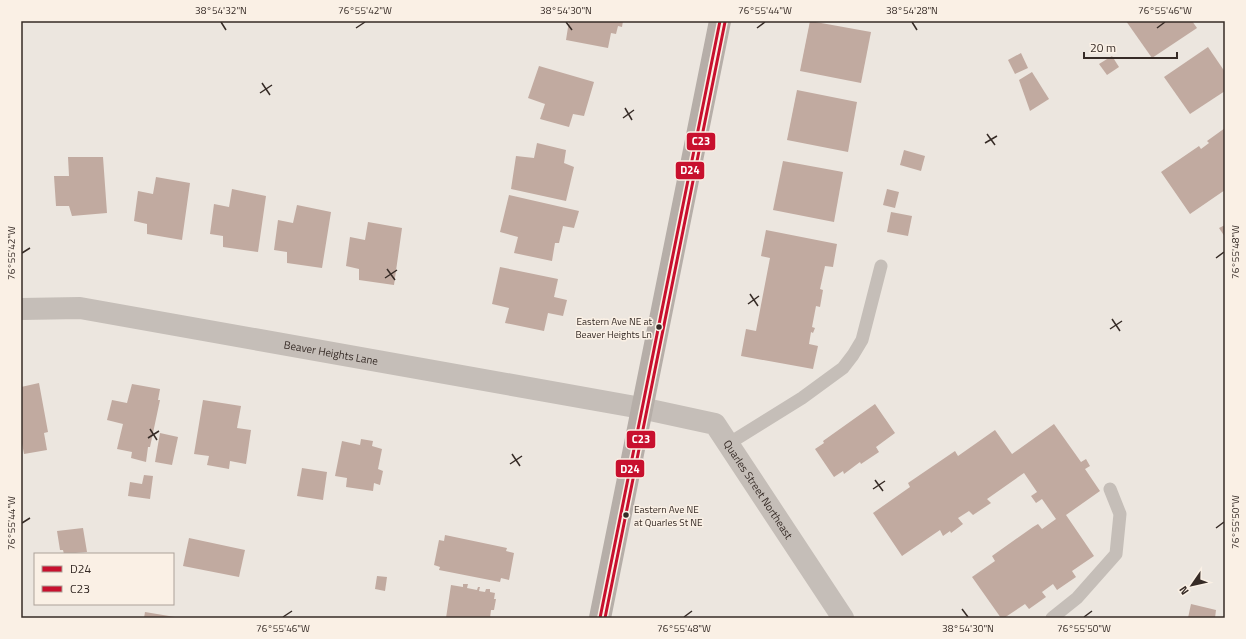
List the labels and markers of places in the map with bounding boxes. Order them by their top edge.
place label: Eastern Ave NE at Beaver Heights Ln [575,314,652,342]
marker: Eastern Ave NE at Beaver Heights Ln [654,322,664,332]
place label: Eastern Ave NE at Quarles St NE [634,502,703,530]
marker: Eastern Ave NE at Quarles St NE [621,510,631,520]

